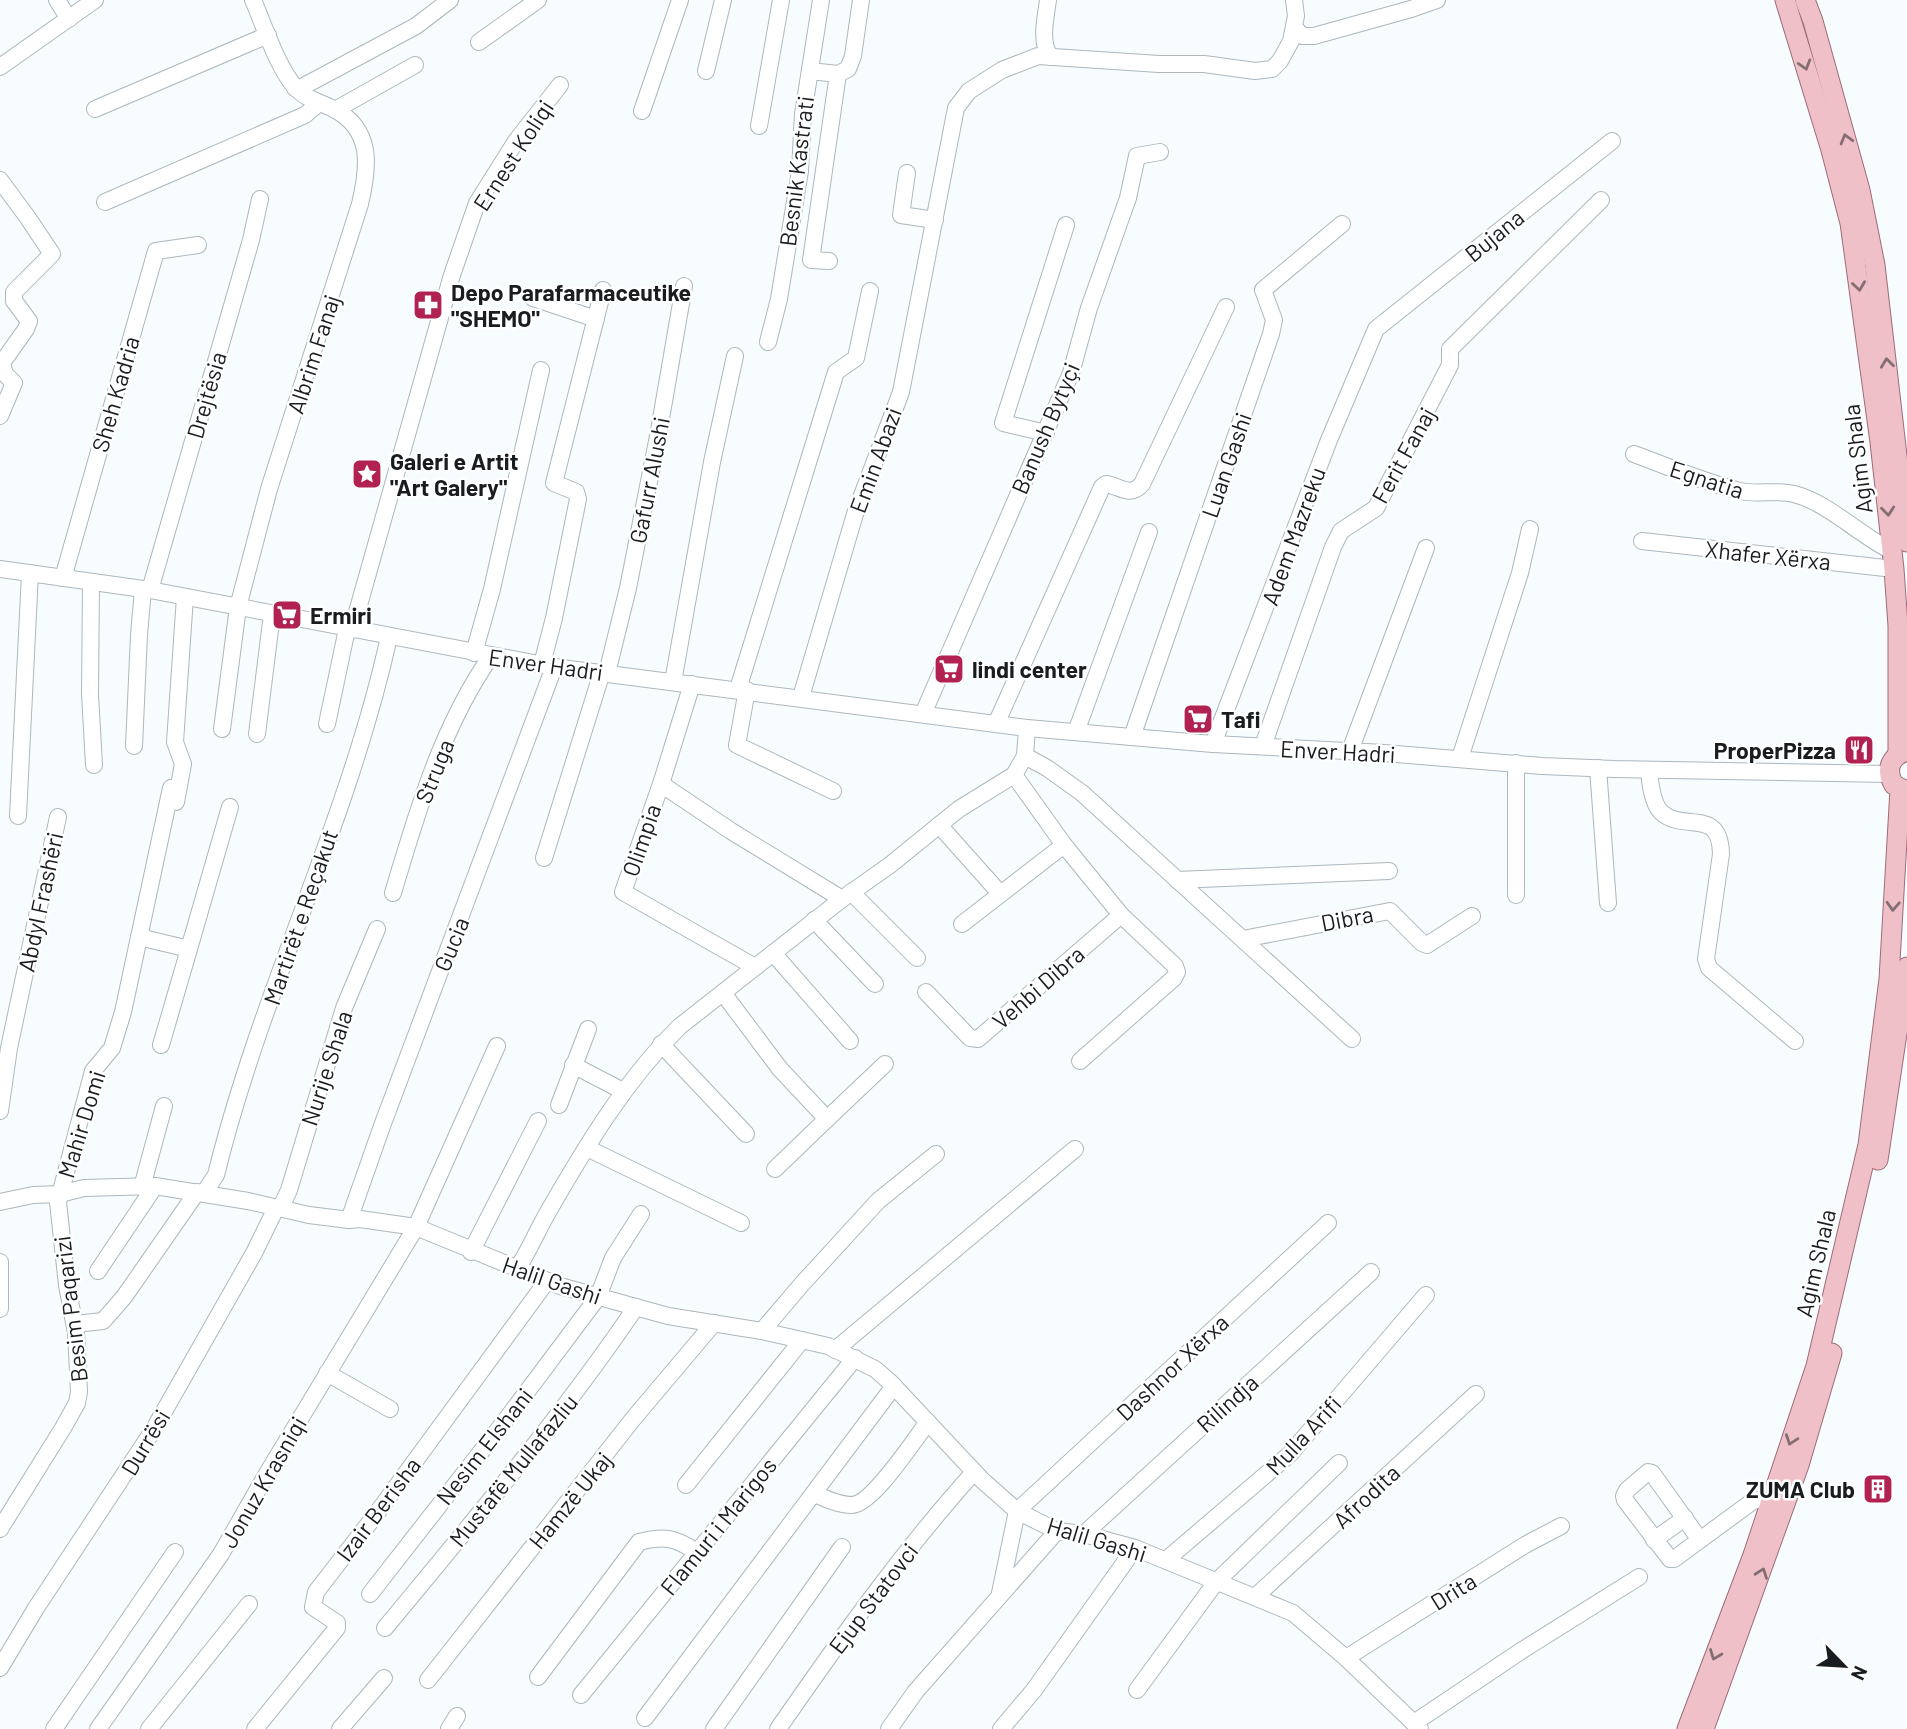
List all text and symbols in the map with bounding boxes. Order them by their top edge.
one-way arrow [1797,59,1811,71]
street label: Ernest Koliqi [467,94,559,216]
street label: Besnik Kastrati [773,94,819,248]
one-way arrow [1840,134,1854,146]
street label: Bujana [1459,203,1529,267]
place label: Depo Parafarmaceutike "SHEMO" [451,278,691,332]
one-way arrow [1851,280,1866,292]
pharmacy icon: Depo Parafarmaceutike "SHEMO" [411,288,445,322]
street label: Albrim Fanaj [281,291,345,417]
street label: Sheh Kadria [85,333,145,455]
street label: Drejtësia [180,348,232,442]
one-way arrow [1880,357,1895,369]
street label: Banush Bytyçi [1005,358,1085,498]
street label: Ferit Fanaj [1365,402,1441,508]
street label: Emin Abazi [843,403,907,517]
street label: Agim Shala [1836,403,1878,515]
street label: Luan Gashi [1195,409,1257,521]
street label: Gafurr Alushi [623,414,675,546]
place label: Galeri e Artit "Art Galery" [390,447,518,501]
street label: Egnatia [1666,454,1748,504]
place icon: Galeri e Artit "Art Galery" [350,457,384,491]
street label: Adem Mazreku [1255,463,1331,609]
one-way arrow [1880,506,1895,517]
street label: Xhafer Xërxa [1704,534,1832,576]
supermarket icon: Ermiri [270,598,304,632]
place label: Ermiri [310,601,372,629]
street label: Enver Hadri [487,642,605,686]
supermarket icon: lindi center [932,652,966,686]
place label: lindi center [972,655,1087,683]
supermarket icon: Tafi [1181,702,1215,736]
place label: Tafi [1221,705,1261,733]
restaurant icon: ProperPizza [1842,733,1876,767]
street label: Enver Hadri [1280,734,1396,768]
street label: Struga [409,735,459,807]
place label: ProperPizza [1714,736,1836,764]
street label: Olimpia [616,800,666,880]
street label: Martirët e Reçakut [257,826,343,1008]
street label: Abdyl Frashëri [12,830,68,974]
street label: Dibra [1318,899,1376,937]
one-way arrow [1886,901,1901,912]
street label: Gucia [428,913,474,975]
street label: Vehbi Dibra [986,939,1090,1035]
street label: Nurije Shala [294,1007,358,1129]
street label: Mahir Domi [51,1067,111,1181]
street label: Agim Shala [1789,1206,1841,1320]
street label: Besim Paqarizi [47,1234,93,1384]
street label: Halil Gashi [499,1250,605,1310]
street label: Dashnor Xërxa [1110,1308,1234,1426]
street label: Rilindja [1190,1368,1264,1438]
street label: Nesim Elshani [430,1382,538,1510]
street label: Mustafë Mullafazliu [443,1388,583,1552]
street label: Mulla Arifi [1259,1390,1347,1480]
street label: Durrësi [114,1404,176,1480]
street label: Jonuz Krasniqi [214,1411,312,1553]
one-way arrow [1785,1434,1799,1446]
street label: Hamzë Ukaj [522,1446,618,1554]
street label: Izair Berisha [330,1451,426,1567]
street label: Flamuri i Marigos [654,1451,782,1601]
street label: Afrodita [1327,1458,1405,1534]
building icon: ZUMA Club [1861,1472,1895,1506]
place label: ZUMA Club [1746,1475,1855,1503]
street label: Halil Gashi [1044,1511,1150,1567]
street label: Ejup Statovci [822,1537,924,1659]
street label: Drita [1425,1566,1481,1616]
one-way arrow [1754,1568,1768,1580]
north arrow [1809,1631,1879,1701]
one-way arrow [1709,1648,1723,1660]
text: N [1847,1663,1873,1684]

